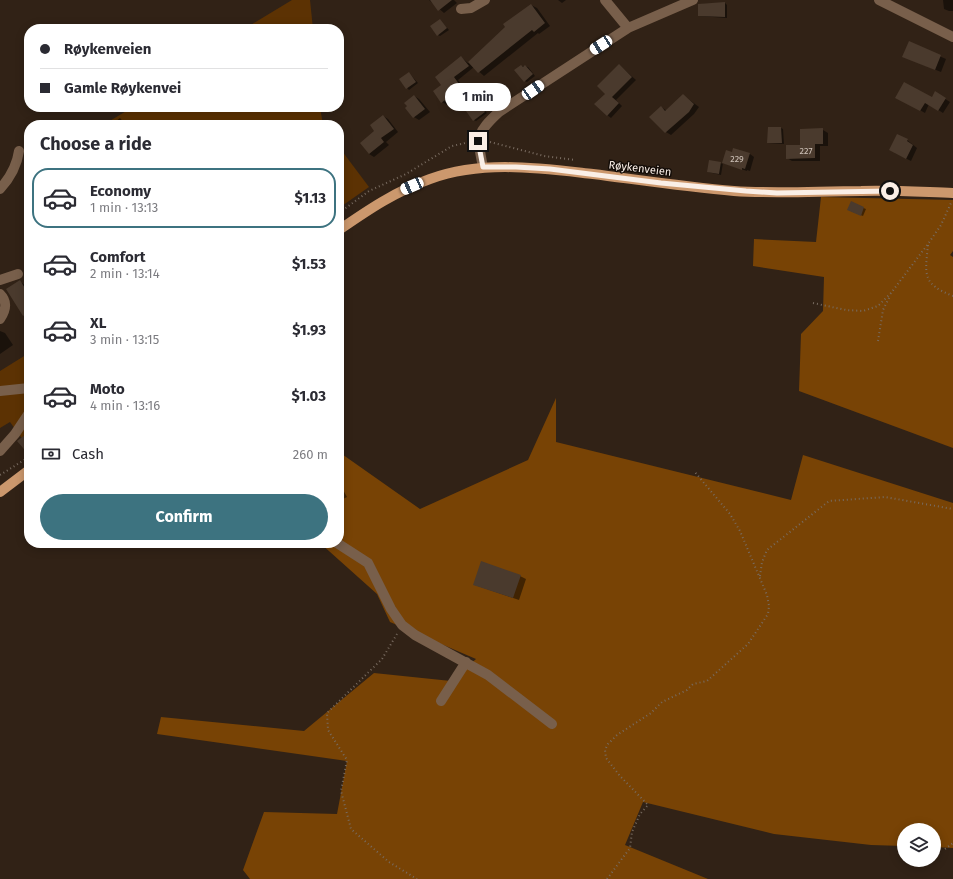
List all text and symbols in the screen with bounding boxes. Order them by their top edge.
car [588,33,614,57]
text: Røykenveien [64,40,151,58]
car [520,78,546,102]
text: Gamle Røykenvei [64,79,181,97]
callout: 1 min [445,83,511,111]
text: 1 min [462,89,494,104]
route end [469,132,487,150]
text: Choose a ride [40,133,152,155]
house number: 227 [800,146,812,156]
house number: 229 [730,154,744,164]
street label: Røykenveien [608,158,672,179]
car [399,176,425,196]
icon: car [42,180,78,216]
text: Economy [90,182,151,200]
route start [881,182,899,200]
text: $1.13 [294,189,326,207]
text: 1 min · 13:13 [90,200,158,215]
icon: car [42,246,78,282]
text: Comfort [90,248,146,266]
text: $1.53 [292,255,326,273]
text: 2 min · 13:14 [90,266,160,281]
icon: car [42,312,78,348]
text: XL [90,314,106,332]
text: $1.93 [292,321,326,339]
text: 3 min · 13:15 [90,332,159,347]
icon: car [42,378,78,414]
text: Moto [90,380,125,398]
text: $1.03 [292,387,326,405]
text: 4 min · 13:16 [90,398,160,413]
icon: cash [40,443,62,465]
text: Cash [72,445,104,463]
text: 260 m [293,447,328,462]
button: Confirm [40,494,328,540]
map controls [897,823,941,867]
button: layers [897,823,941,867]

